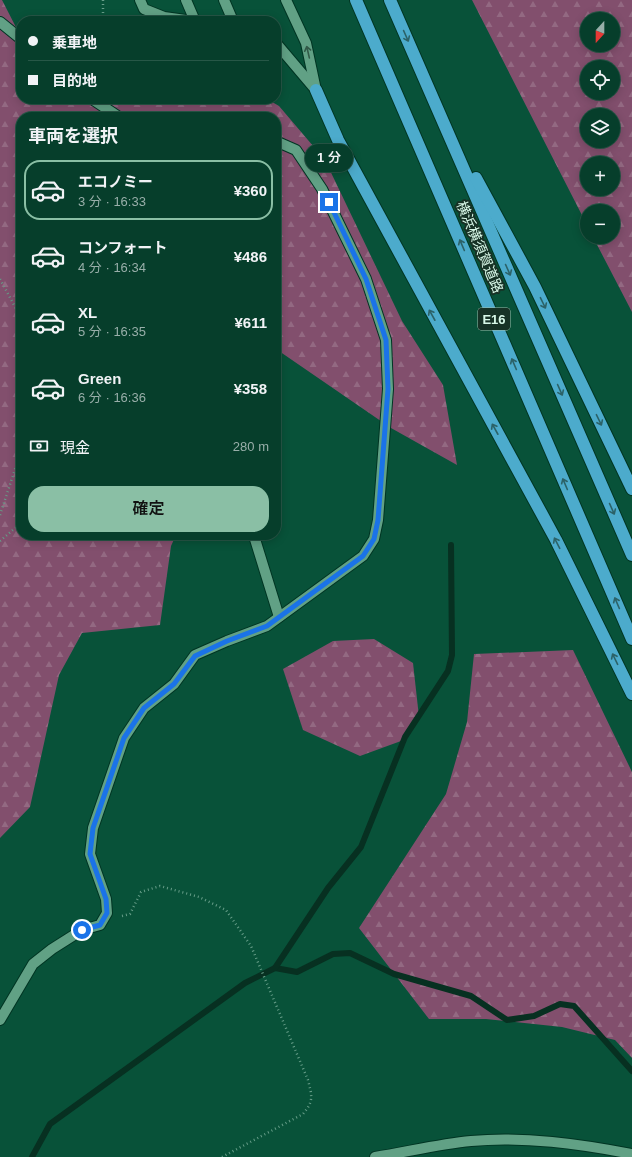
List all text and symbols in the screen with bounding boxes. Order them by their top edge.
north arrow [580,12,620,52]
map controls [580,12,620,244]
one-way arrow [403,29,410,41]
text: 乗車地 [52,34,97,51]
one-way arrow [303,46,311,59]
button: locate [580,60,620,100]
text: 目的地 [52,72,97,89]
button: layers [580,108,620,148]
text: 車両を選択 [28,126,118,146]
callout: 1 分 [305,144,353,172]
text: 1 分 [317,150,341,165]
button: + [580,156,620,196]
icon: car [30,172,66,208]
text: エコノミー [78,173,153,190]
text: ¥360 [234,182,267,199]
route end [320,193,338,211]
text: 3 分 · 16:33 [78,194,146,209]
street label: 横浜横須賀道路 [453,199,507,295]
button: − [580,204,620,244]
icon: car [30,238,66,274]
text: コンフォート [78,239,168,256]
one-way arrow [458,240,465,252]
text: ¥486 [234,248,267,265]
text: 4 分 · 16:34 [78,260,146,275]
one-way arrow [505,264,512,276]
one-way arrow [540,297,547,309]
icon: car [30,304,66,340]
text: XL [78,304,97,321]
road number: E16 [478,308,510,330]
one-way arrow [428,309,436,321]
text: ¥611 [234,314,267,331]
text: 5 分 · 16:35 [78,324,146,339]
one-way arrow [510,359,517,371]
icon: car [30,370,66,406]
text: Green [78,370,121,387]
text: ¥358 [234,380,267,397]
one-way arrow [557,383,564,395]
text: 6 分 · 16:36 [78,390,146,405]
one-way arrow [596,414,603,426]
one-way arrow [491,423,498,435]
icon: cash [28,435,50,457]
text: 現金 [60,439,90,456]
text: 280 m [233,439,269,454]
one-way arrow [561,478,568,490]
button: 確定 [28,486,269,532]
one-way arrow [609,502,616,514]
one-way arrow [553,537,561,549]
one-way arrow [612,598,620,610]
one-way arrow [611,654,618,666]
route start [73,921,91,939]

